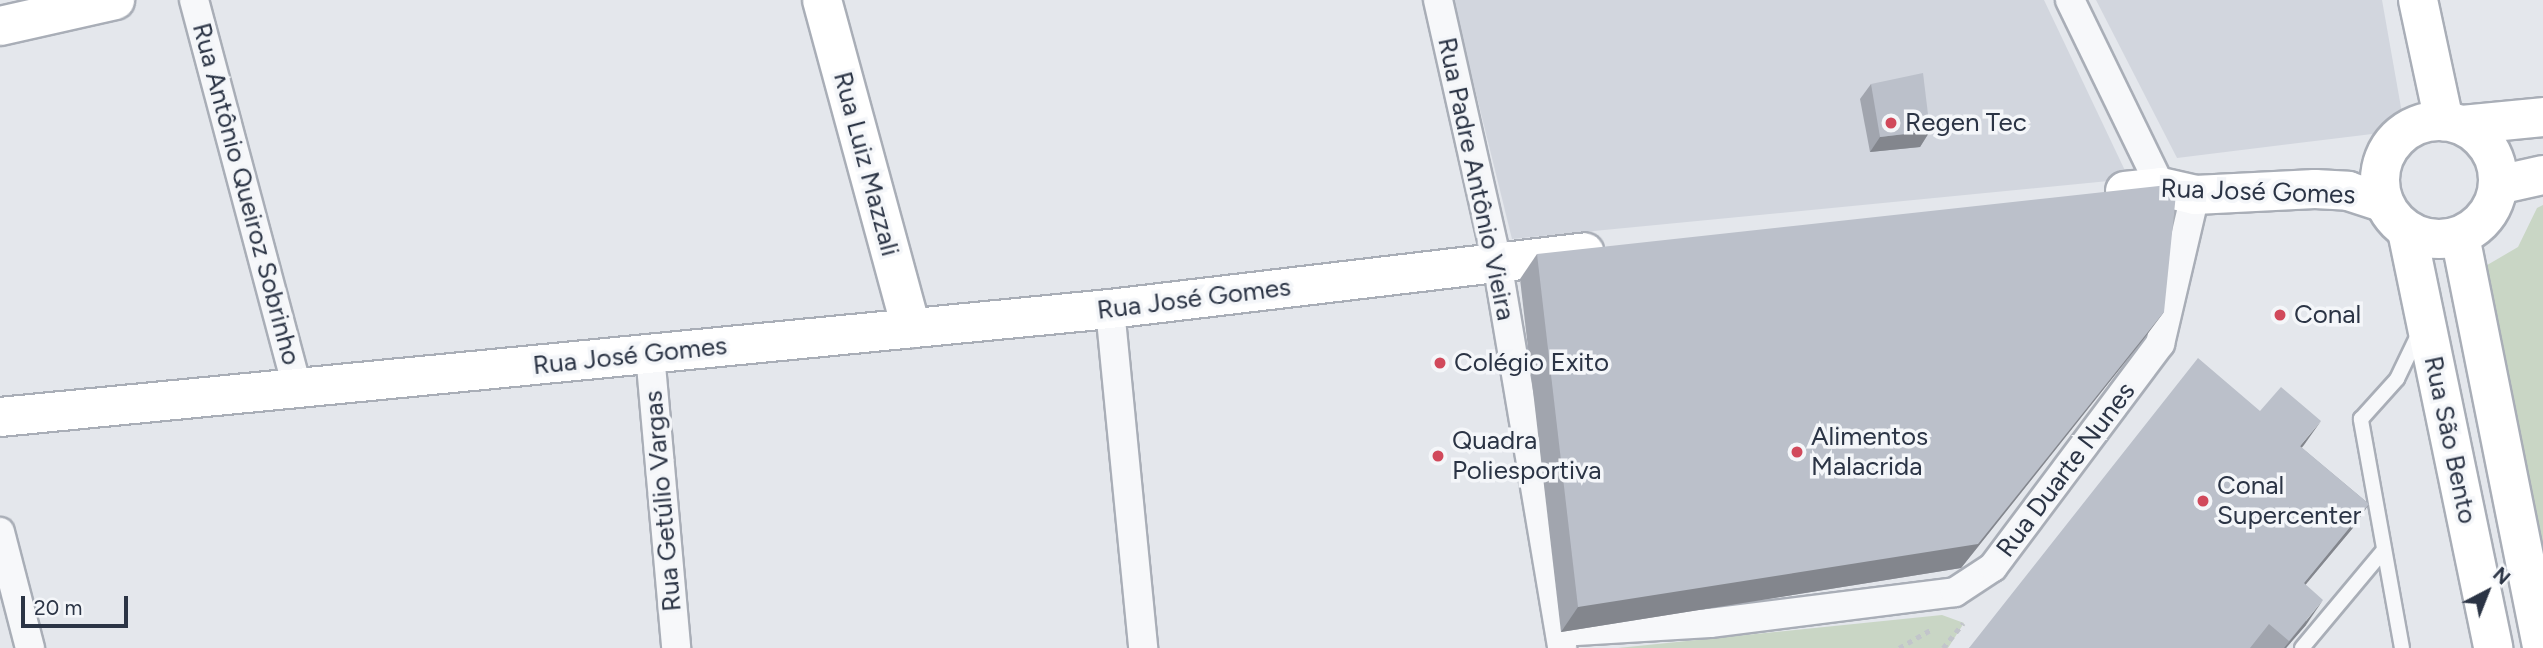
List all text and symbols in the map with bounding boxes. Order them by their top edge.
street label: Rua Antônio Queiroz Sobrinho [185,20,307,368]
street label: Rua Padre Antônio Vieira [1431,35,1521,323]
street label: Rua Luiz Mazzali [826,68,906,260]
place label: Regen Tec [1905,107,2027,139]
marker: Regen Tec [1883,115,1899,131]
street label: Rua José Gomes [2160,173,2356,211]
street label: Rua José Gomes [1095,272,1293,326]
place label: Conal [2294,299,2361,331]
marker: Conal [2272,307,2288,323]
street label: Rua José Gomes [531,330,729,382]
place label: Colégio Exito [1454,347,1609,379]
street label: Rua São Bento [2417,353,2483,527]
marker: Colégio Exito [1432,355,1448,371]
street label: Rua Duarte Nunes [1990,376,2142,564]
street label: Rua Getúlio Vargas [638,389,688,613]
place label: Alimentos Malacrida [1811,421,1928,482]
place label: Quadra Poliesportiva [1452,425,1602,486]
marker: Alimentos Malacrida [1789,444,1805,460]
marker: Quadra Poliesportiva [1430,448,1446,464]
place label: Conal Supercenter [2217,470,2361,532]
marker: Conal Supercenter [2195,493,2211,509]
north arrow [2452,557,2522,627]
text: N [2488,563,2515,589]
scale bar [24,582,131,626]
text: 20 m [34,595,82,620]

